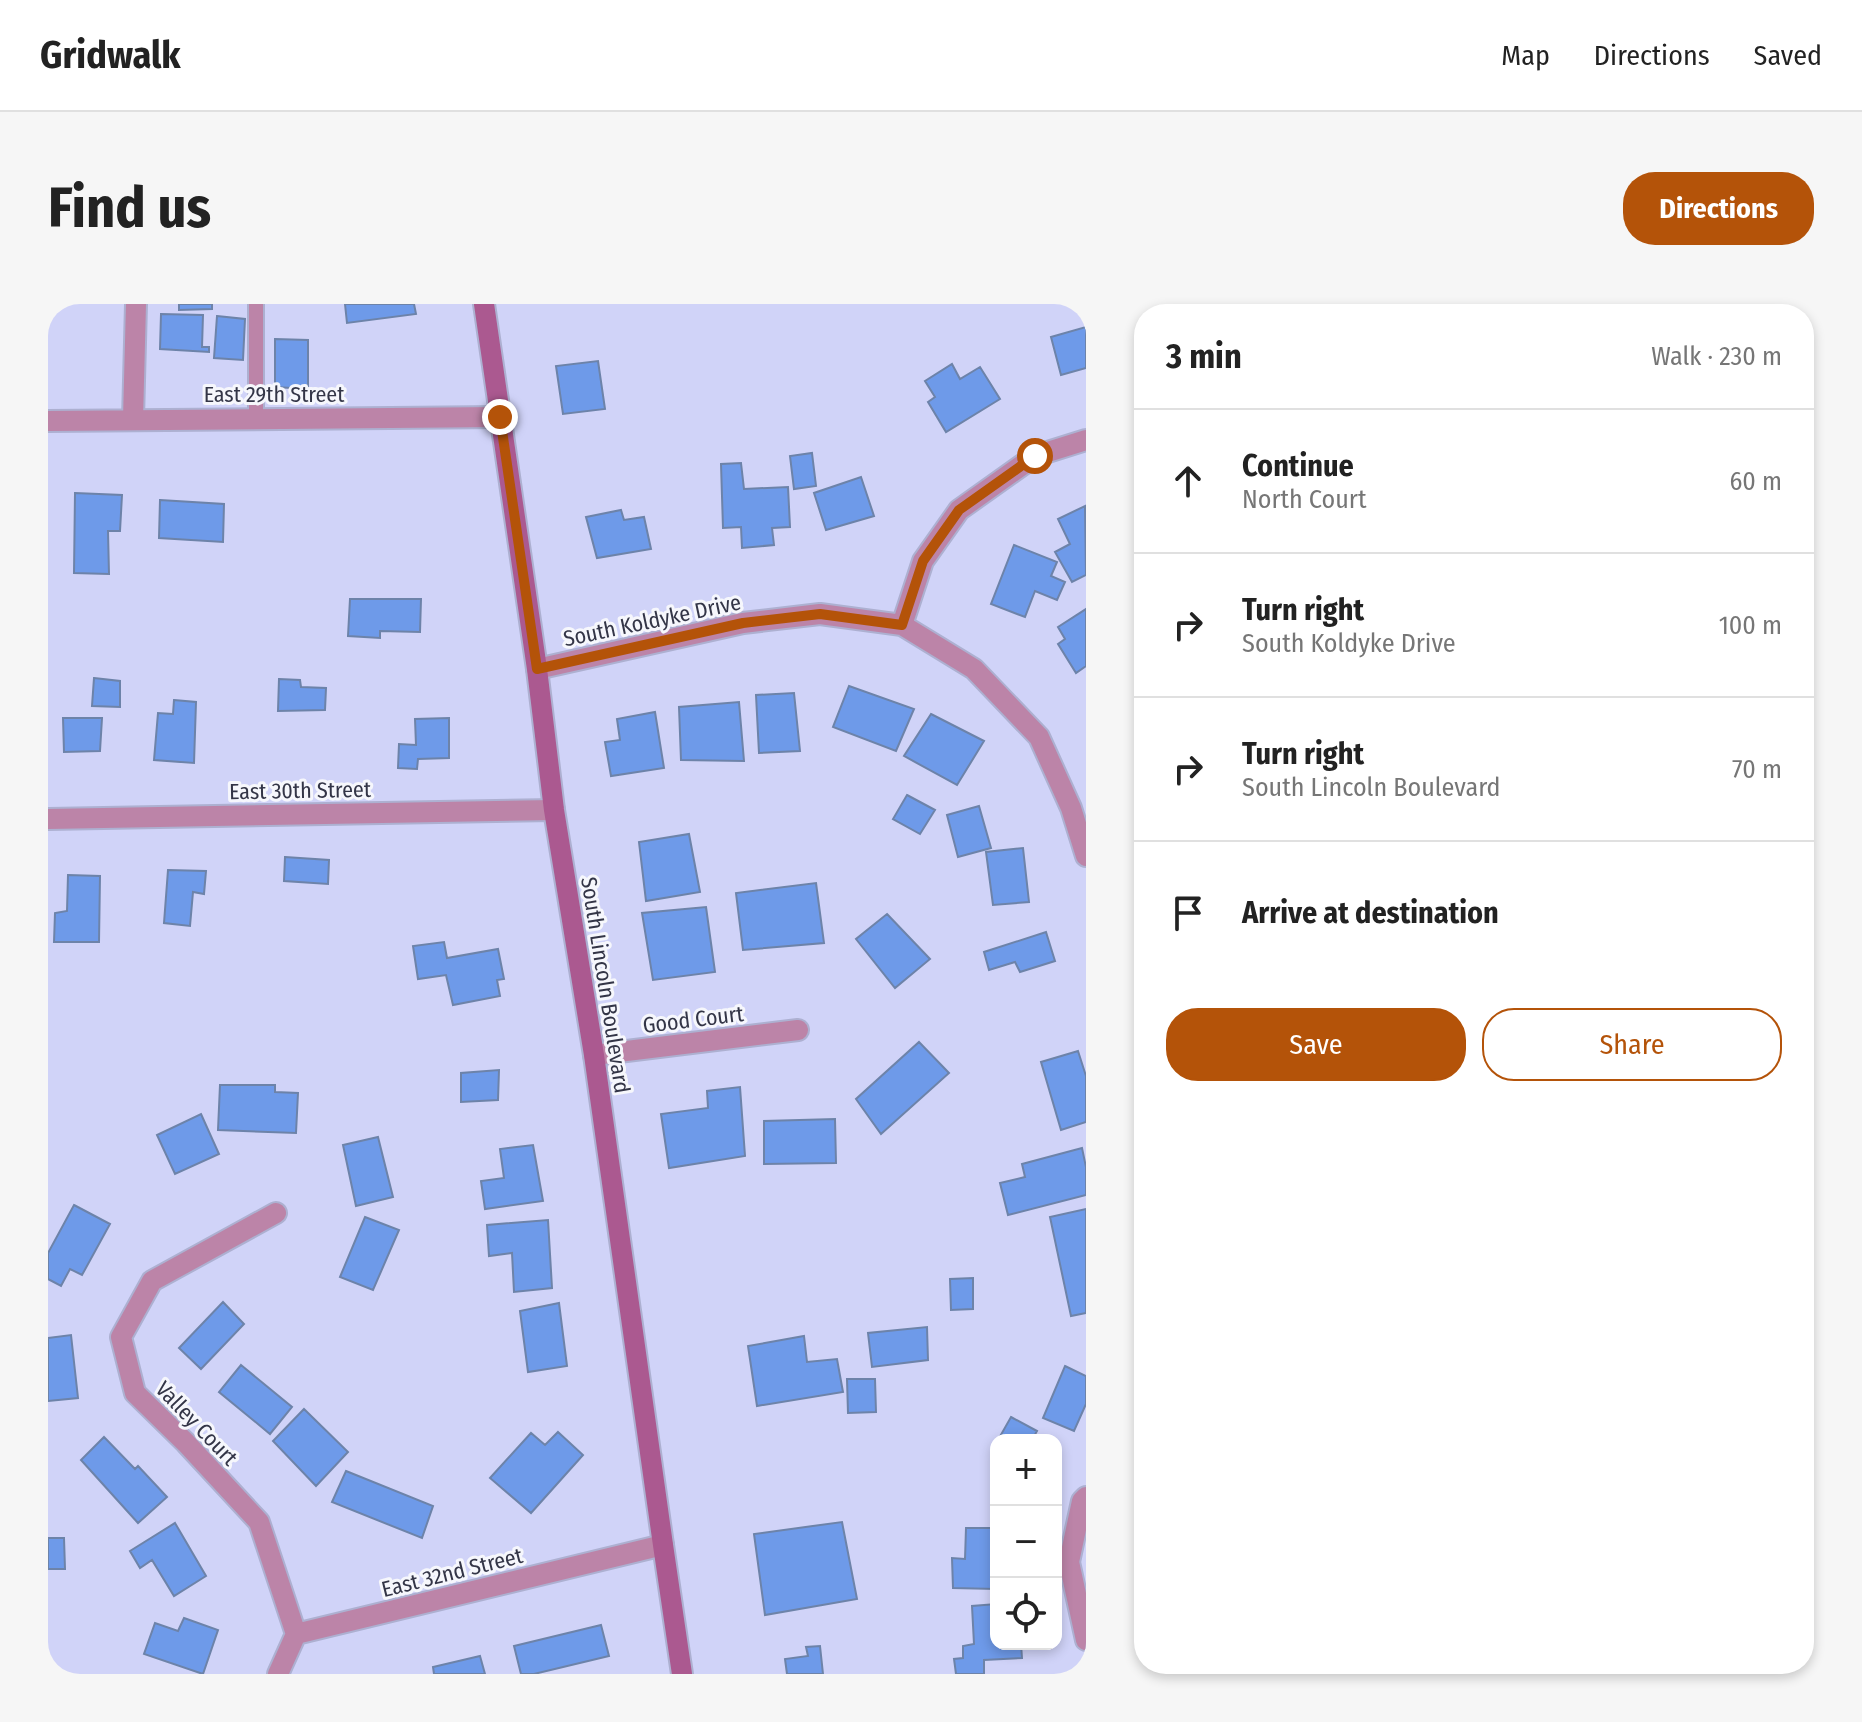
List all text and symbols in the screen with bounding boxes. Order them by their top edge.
text: Gridwalk [40,32,181,78]
text: Map [1501,39,1550,72]
text: Directions [1594,39,1710,72]
text: Saved [1754,39,1822,72]
button: Directions [1623,172,1814,245]
text: Find us [48,175,211,242]
text: 3 min [1166,336,1242,377]
text: Walk · 230 m [1651,341,1782,372]
street label: East 29th Street [204,381,345,408]
route end [482,399,518,435]
route start [1017,438,1053,474]
text: Continue [1242,448,1354,484]
icon: ahead [1166,459,1210,503]
text: 60 m [1729,466,1782,497]
text: North Court [1242,484,1366,515]
street label: South Koldyke Drive [561,588,743,652]
text: Turn right [1242,592,1364,628]
icon: right [1166,603,1210,647]
text: 100 m [1719,610,1782,641]
text: South Koldyke Drive [1242,628,1456,659]
text: Turn right [1242,736,1364,772]
icon: right [1166,747,1210,791]
text: 70 m [1732,754,1782,785]
text: South Lincoln Boulevard [1242,772,1500,803]
street label: East 30th Street [229,776,372,805]
street label: South Lincoln Boulevard [575,875,636,1095]
icon: arrive [1166,891,1210,935]
text: Arrive at destination [1242,895,1499,931]
street label: Good Court [641,1000,746,1039]
button: Save [1166,1008,1466,1081]
button: Share [1482,1008,1782,1081]
street label: Valley Court [150,1376,244,1472]
map controls [990,1434,1062,1650]
button: + [990,1434,1062,1506]
button: − [990,1506,1062,1578]
street label: East 32nd Street [379,1542,526,1603]
button: locate [990,1578,1062,1650]

